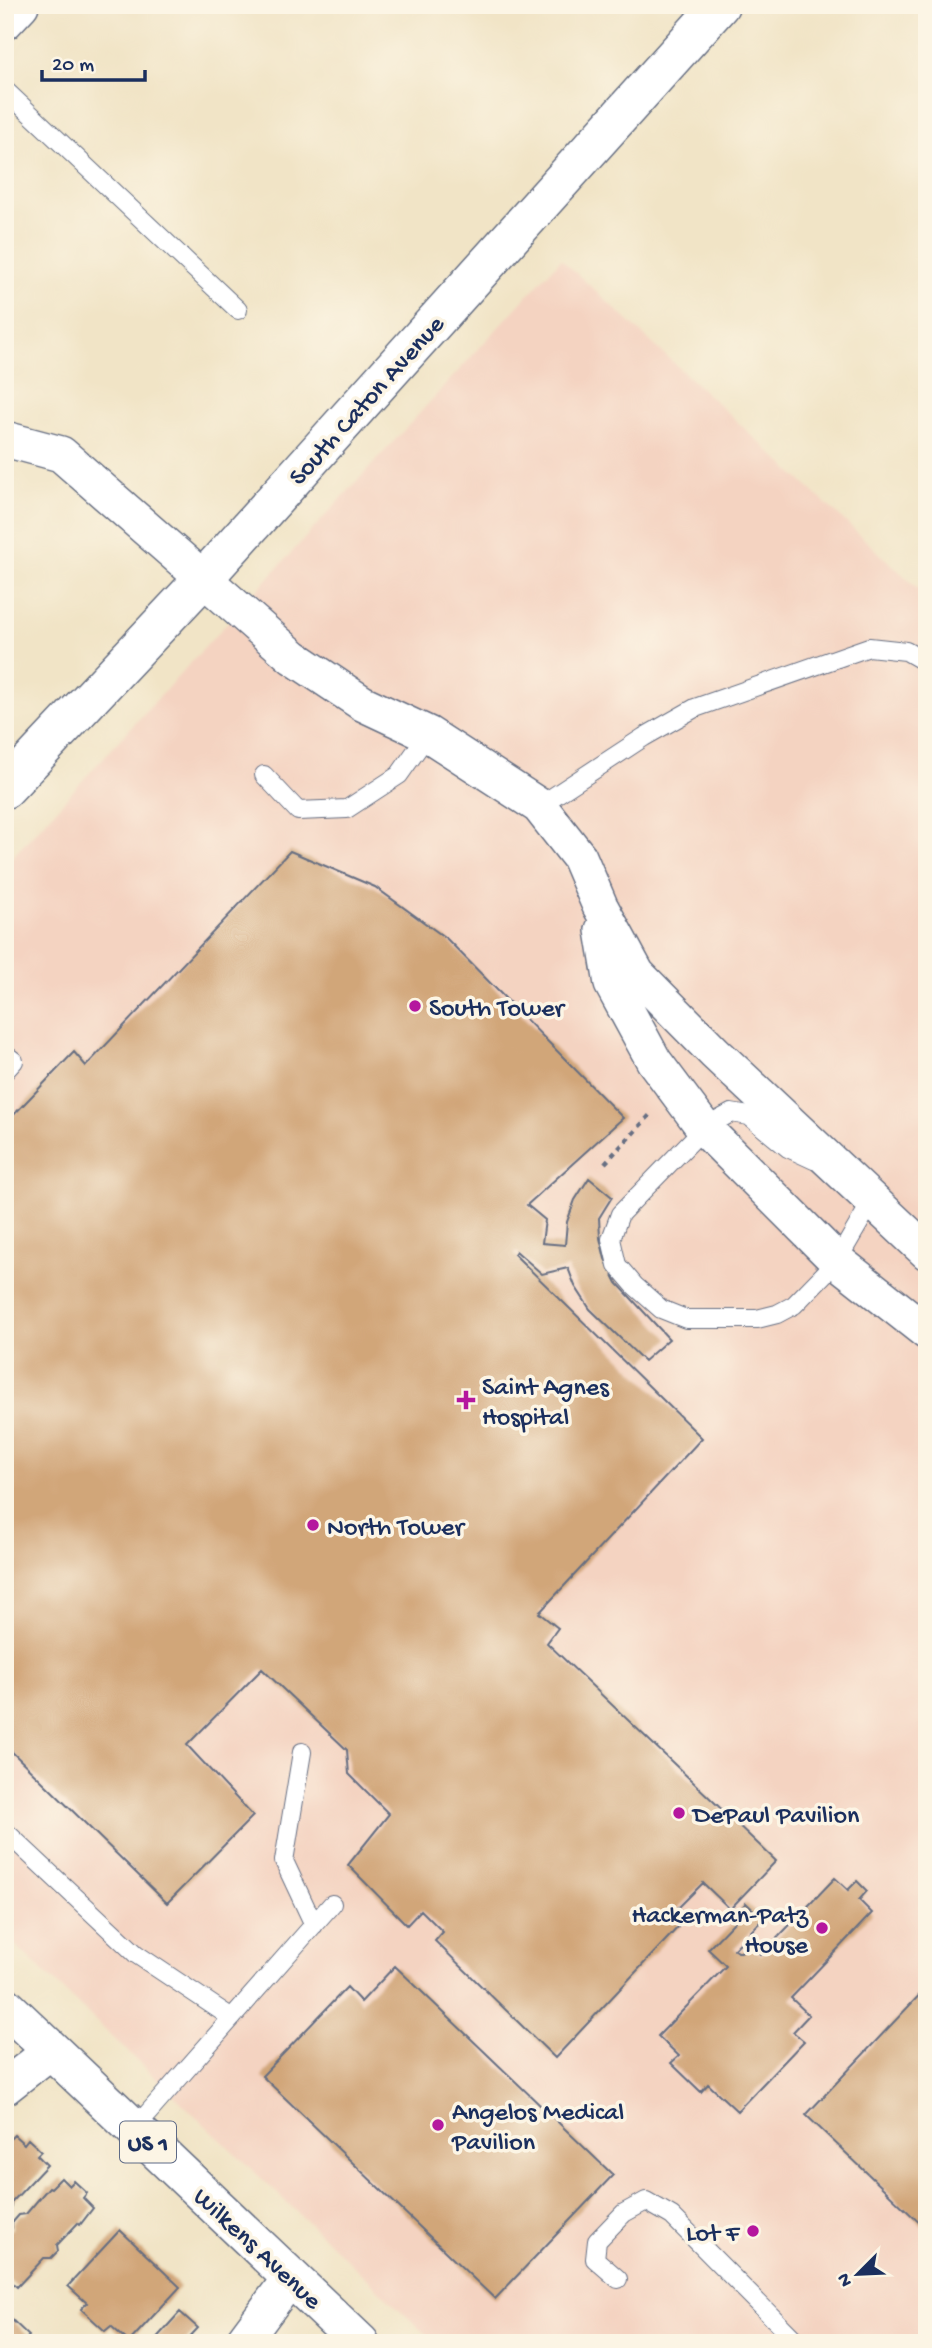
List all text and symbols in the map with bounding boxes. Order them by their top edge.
scale bar [42,38,145,82]
text: 20 m [52,54,94,79]
street label: South Caton Avenue [284,310,453,493]
place label: South Tower [429,995,567,1026]
marker: South Tower [407,998,423,1014]
place label: Saint Agnes Hospital [482,1374,610,1435]
marker: Saint Agnes Hospital [456,1390,476,1410]
place label: North Tower [327,1514,466,1545]
marker: North Tower [305,1517,321,1533]
place label: DePaul Pavilion [691,1802,860,1833]
marker: DePaul Pavilion [671,1805,687,1821]
place label: Hackerman-Patz House [631,1902,810,1963]
marker: Hackerman-Patz House [814,1920,830,1936]
place label: Angelos Medical Pavilion [451,2099,624,2160]
marker: Angelos Medical Pavilion [430,2117,446,2133]
road number: US 1 [120,2122,176,2162]
street label: Wilkens Avenue [185,2183,327,2318]
place label: Lot F [686,2220,741,2251]
marker: Lot F [745,2223,761,2239]
north arrow [824,2240,894,2310]
text: N [833,2269,859,2290]

